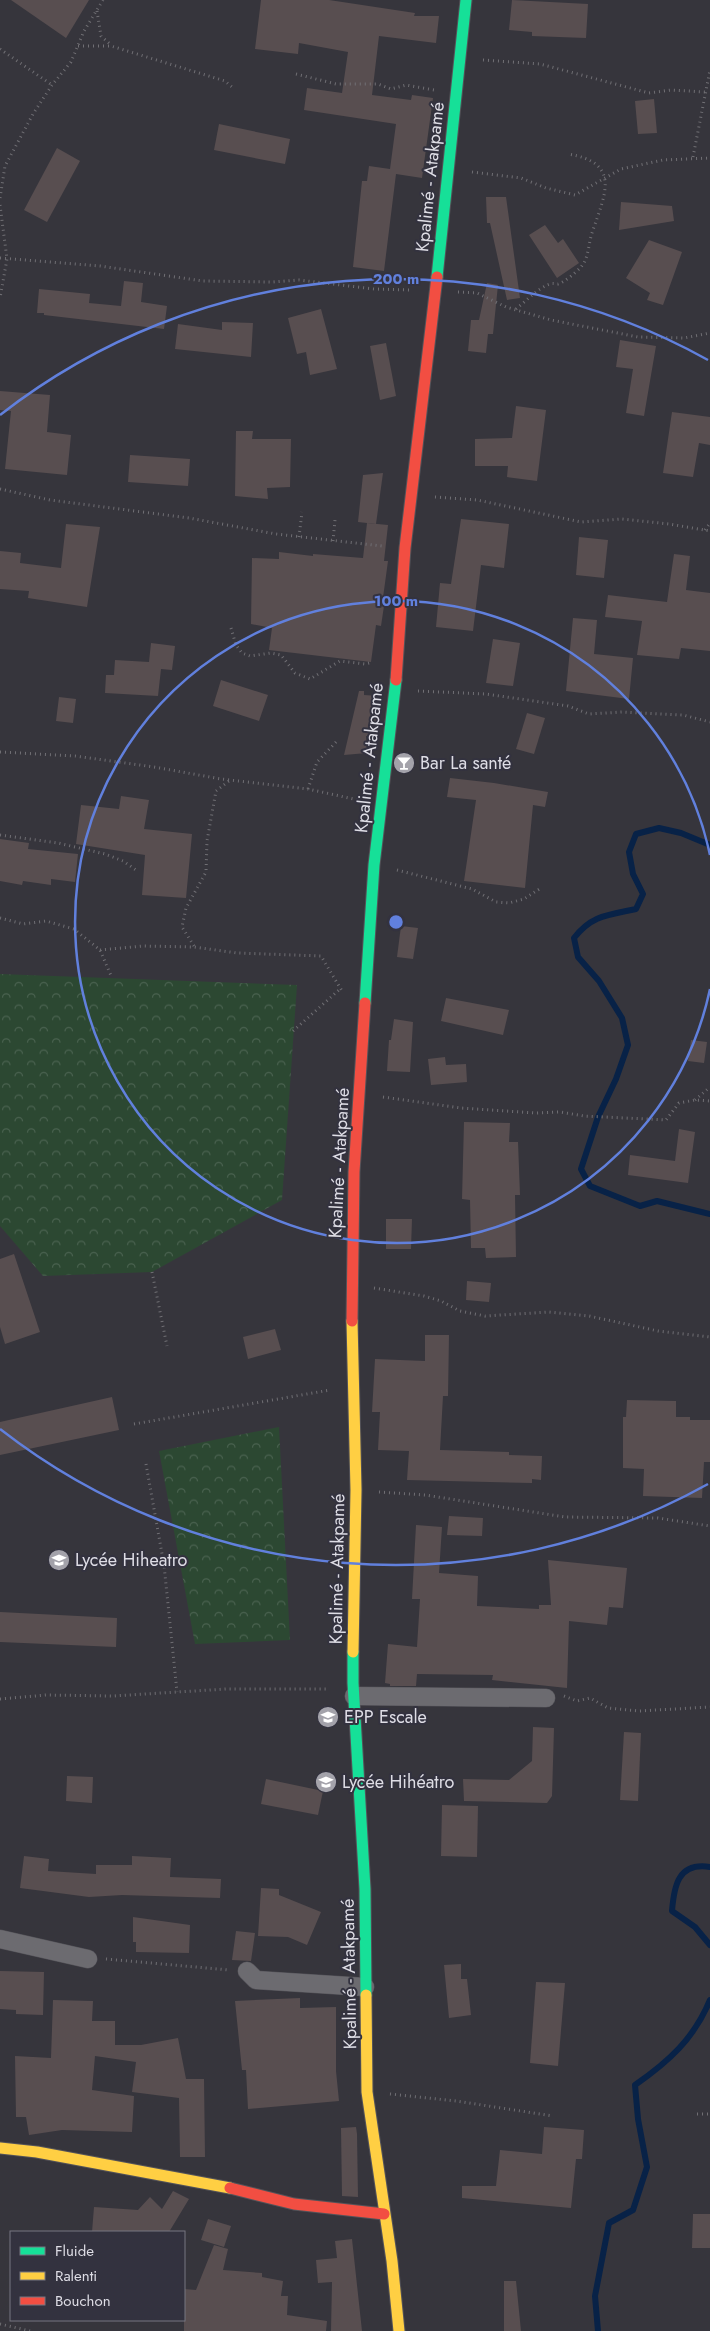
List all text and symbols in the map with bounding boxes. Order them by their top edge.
street label: Kpalimé - Atakpamé [409,101,451,253]
text: 200 m [373,268,419,290]
text: 100 m [374,590,418,612]
street label: Kpalimé - Atakpamé [348,682,390,834]
place label: Bar La santé [420,750,511,776]
bar icon: Bar La santé [392,751,416,775]
centre of rings [387,913,405,931]
street label: Kpalimé - Atakpamé [322,1087,356,1239]
street label: Kpalimé - Atakpamé [323,1493,351,1645]
place label: Lycée Hiheatro [75,1547,188,1573]
school or university icon: Lycée Hiheatro [47,1548,71,1572]
place label: EPP Escale [344,1704,427,1730]
school or university icon: EPP Escale [316,1705,340,1729]
place label: Lycée Hihéatro [342,1769,455,1795]
school or university icon: Lycée Hihéatro [314,1770,338,1794]
street label: Kpalimé - Atakpamé [335,1898,363,2050]
legend [10,2231,185,2321]
text: Fluide [55,2240,94,2262]
text: Ralenti [55,2265,97,2287]
text: Bouchon [55,2290,111,2312]

